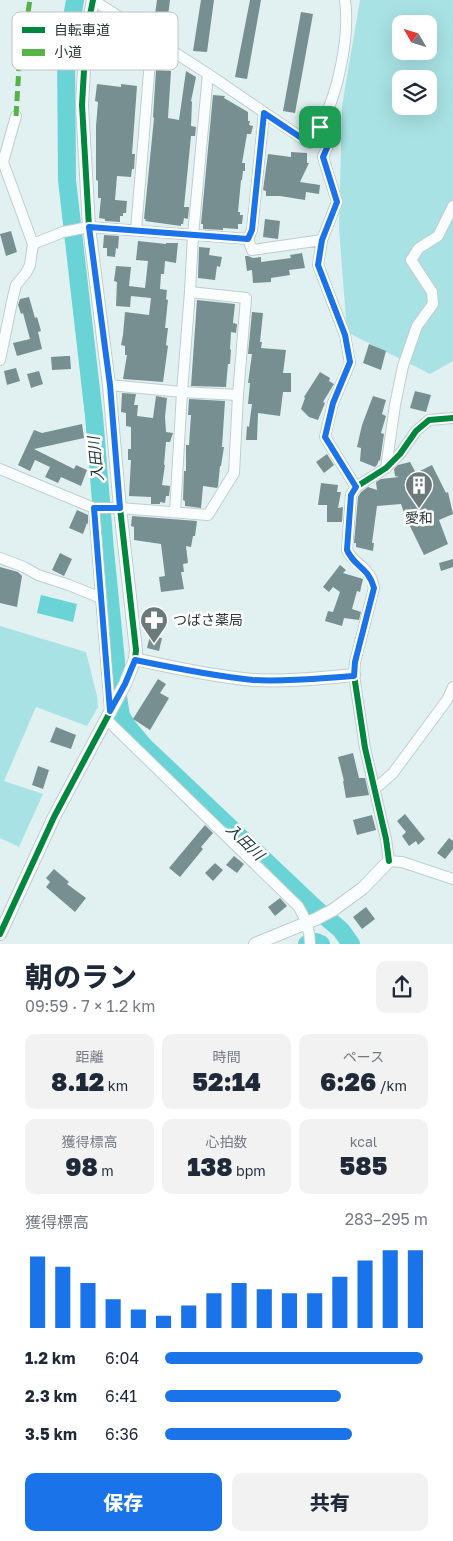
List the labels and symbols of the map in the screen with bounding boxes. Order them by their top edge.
legend [12,12,178,70]
north arrow [392,15,438,60]
text: 自転車道 [54,21,110,38]
text: 小道 [54,43,82,60]
pin [299,106,341,148]
water label: 入田川 [83,434,106,482]
building icon: 愛和 [404,470,434,509]
place label: 愛和 [405,509,433,526]
pharmacy icon: つばさ薬局 [139,605,169,644]
place label: つばさ薬局 [173,611,243,628]
water label: 入田川 [223,819,270,865]

